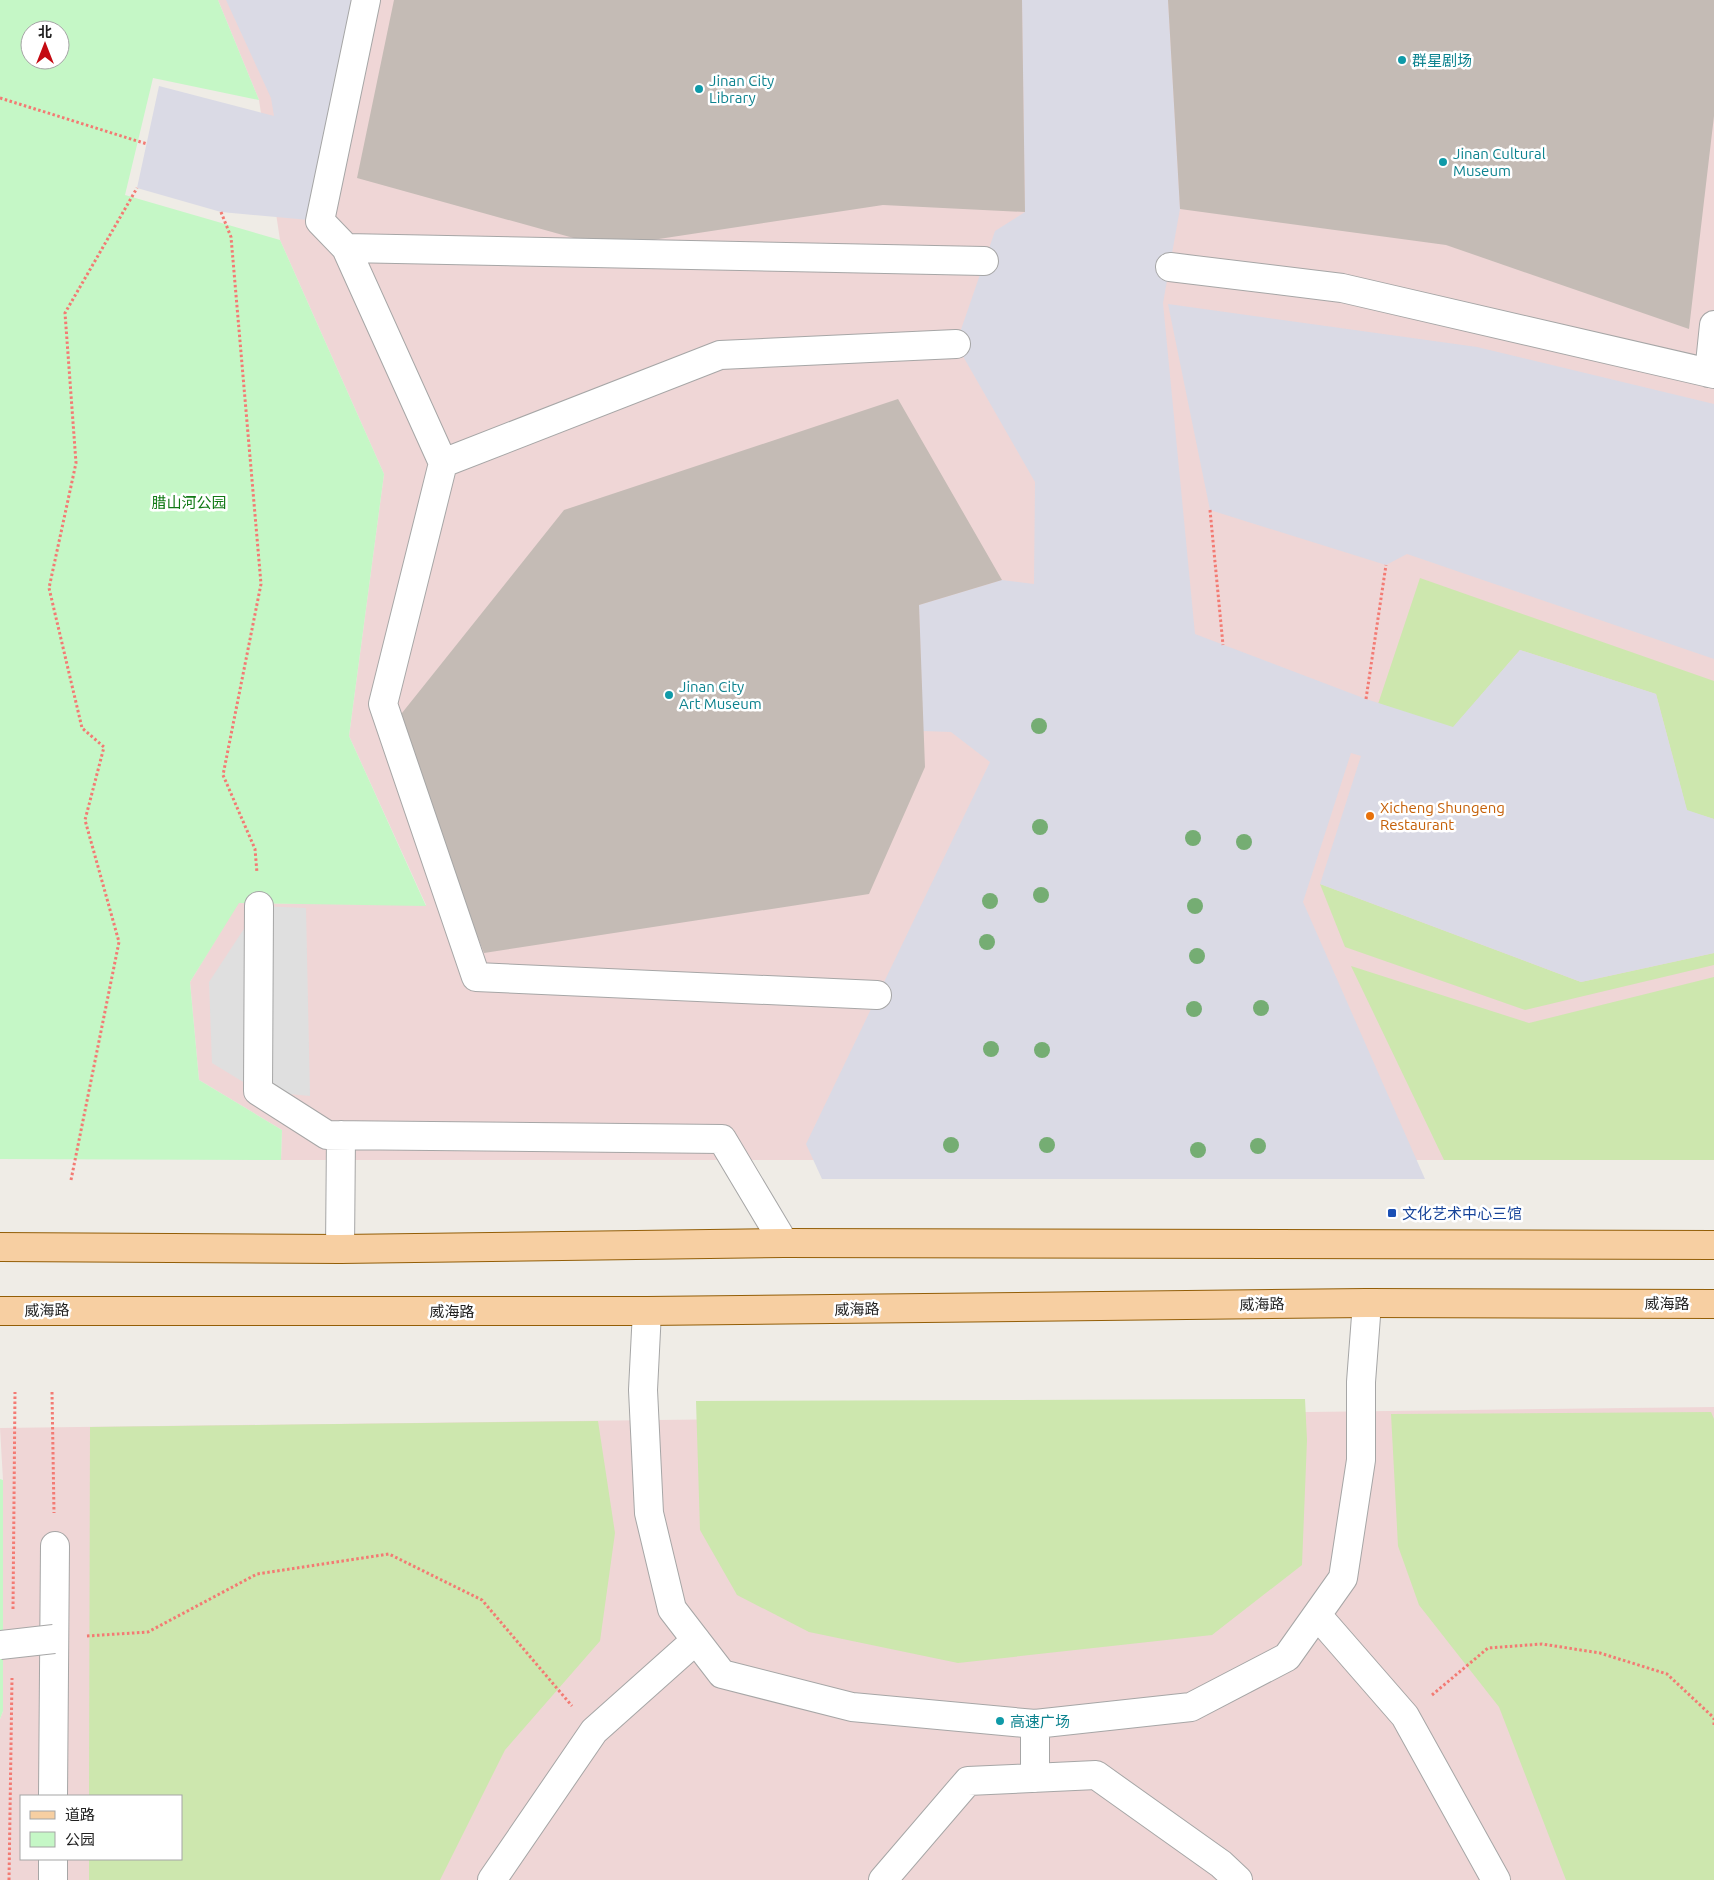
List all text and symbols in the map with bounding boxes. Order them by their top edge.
north arrow [20,20,70,70]
text: 北 [38,24,52,40]
place label: 群星剧场 [1412,52,1472,69]
marker: 群星剧场 [1396,54,1408,66]
place label: Jinan City Library [709,72,774,106]
marker: Jinan City Library [693,83,705,95]
place label: Jinan Cultural Museum [1453,145,1546,179]
marker: Jinan Cultural Museum [1437,156,1449,168]
park label: 腊山河公园 [151,494,227,511]
place label: Jinan City Art Museum [679,678,762,712]
marker: Jinan City Art Museum [663,689,675,701]
place label: Xicheng Shungeng Restaurant [1380,799,1505,833]
marker: Xicheng Shungeng Restaurant [1364,810,1376,822]
place label: 文化艺术中心三馆 [1402,1205,1522,1222]
marker: 文化艺术中心三馆 [1386,1207,1398,1219]
street label: 威海路 [1239,1295,1285,1313]
street label: 威海路 [1644,1295,1690,1312]
street label: 威海路 [834,1300,880,1318]
street label: 威海路 [24,1301,70,1319]
street label: 威海路 [429,1303,475,1320]
place label: 高速广场 [1010,1713,1070,1730]
marker: 高速广场 [994,1715,1006,1727]
legend [20,1795,182,1860]
text: 道路 [65,1806,95,1823]
text: 公园 [65,1831,95,1848]

